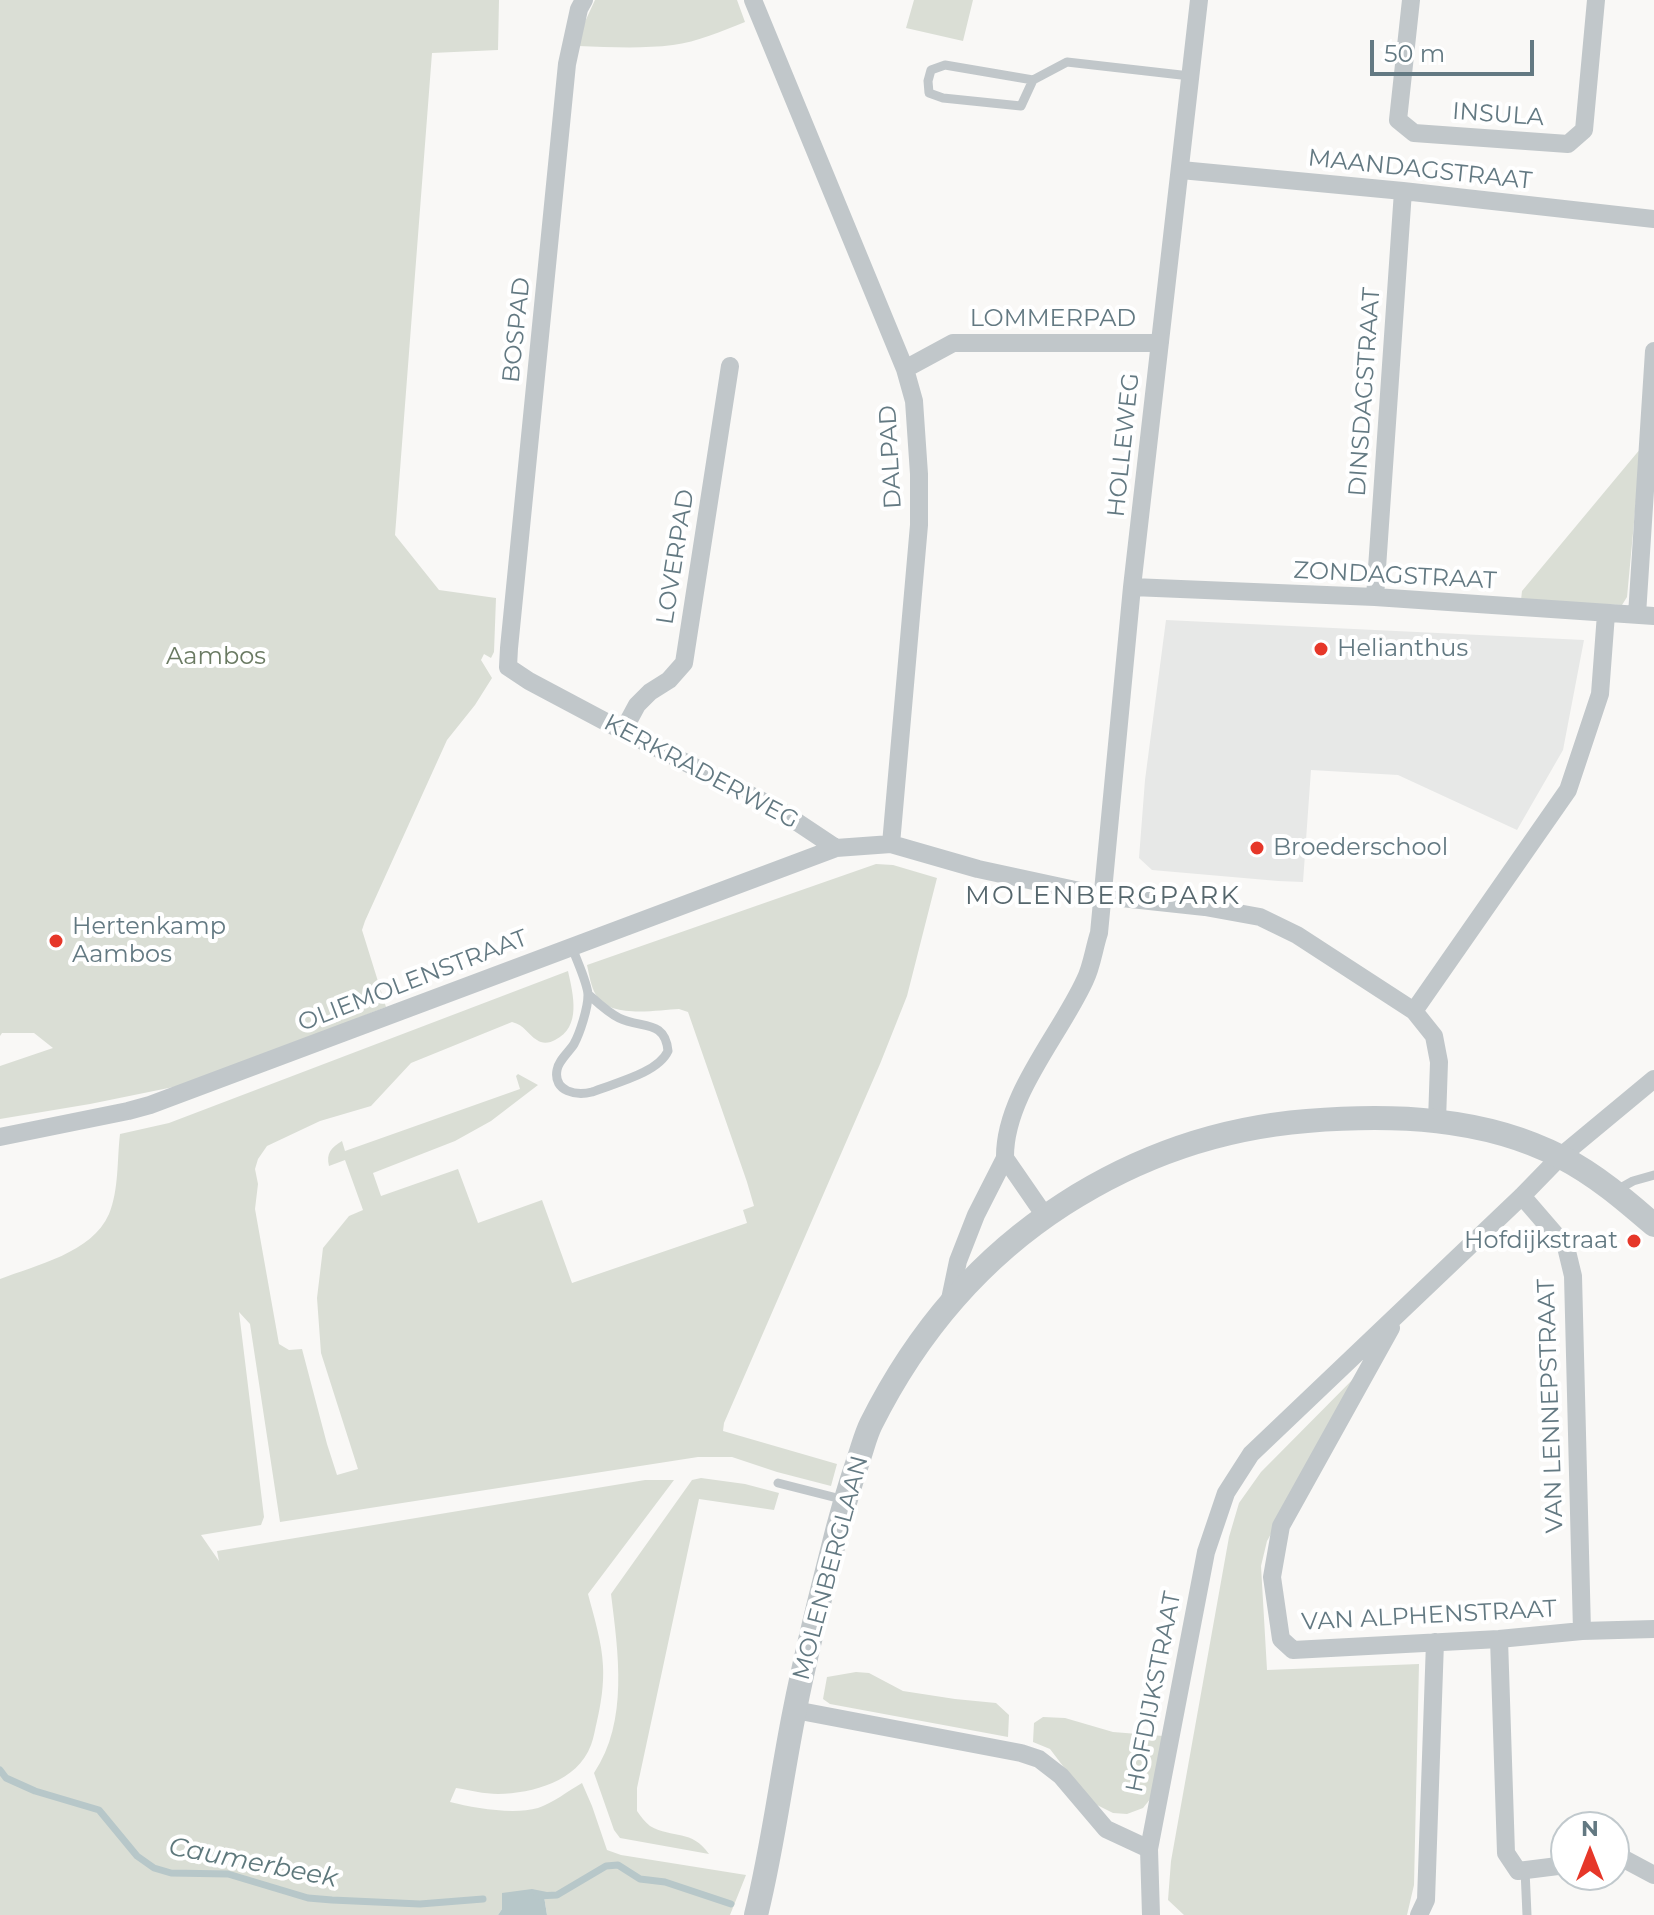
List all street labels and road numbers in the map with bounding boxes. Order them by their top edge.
street label: INSULA [1451,97,1545,133]
street label: MAANDAGSTRAAT [1306,144,1534,196]
street label: BOSPAD [497,276,537,384]
street label: DINSDAGSTRAAT [1343,286,1387,498]
street label: LOMMERPAD [970,305,1136,333]
street label: HOLLEWEG [1102,372,1146,518]
street label: DALPAD [874,404,908,510]
street label: LOVERPAD [651,487,701,627]
street label: ZONDAGSTRAAT [1293,556,1497,596]
street label: KERKRADERWEG [599,709,803,835]
street label: OLIEMOLENSTRAAT [294,924,532,1038]
street label: VAN LENNEPSTRAAT [1532,1278,1570,1534]
street label: MOLENBERGLAAN [787,1453,875,1683]
street label: HOFDIJKSTRAAT [1120,1589,1188,1795]
street label: VAN ALPHENSTRAAT [1301,1595,1557,1637]

